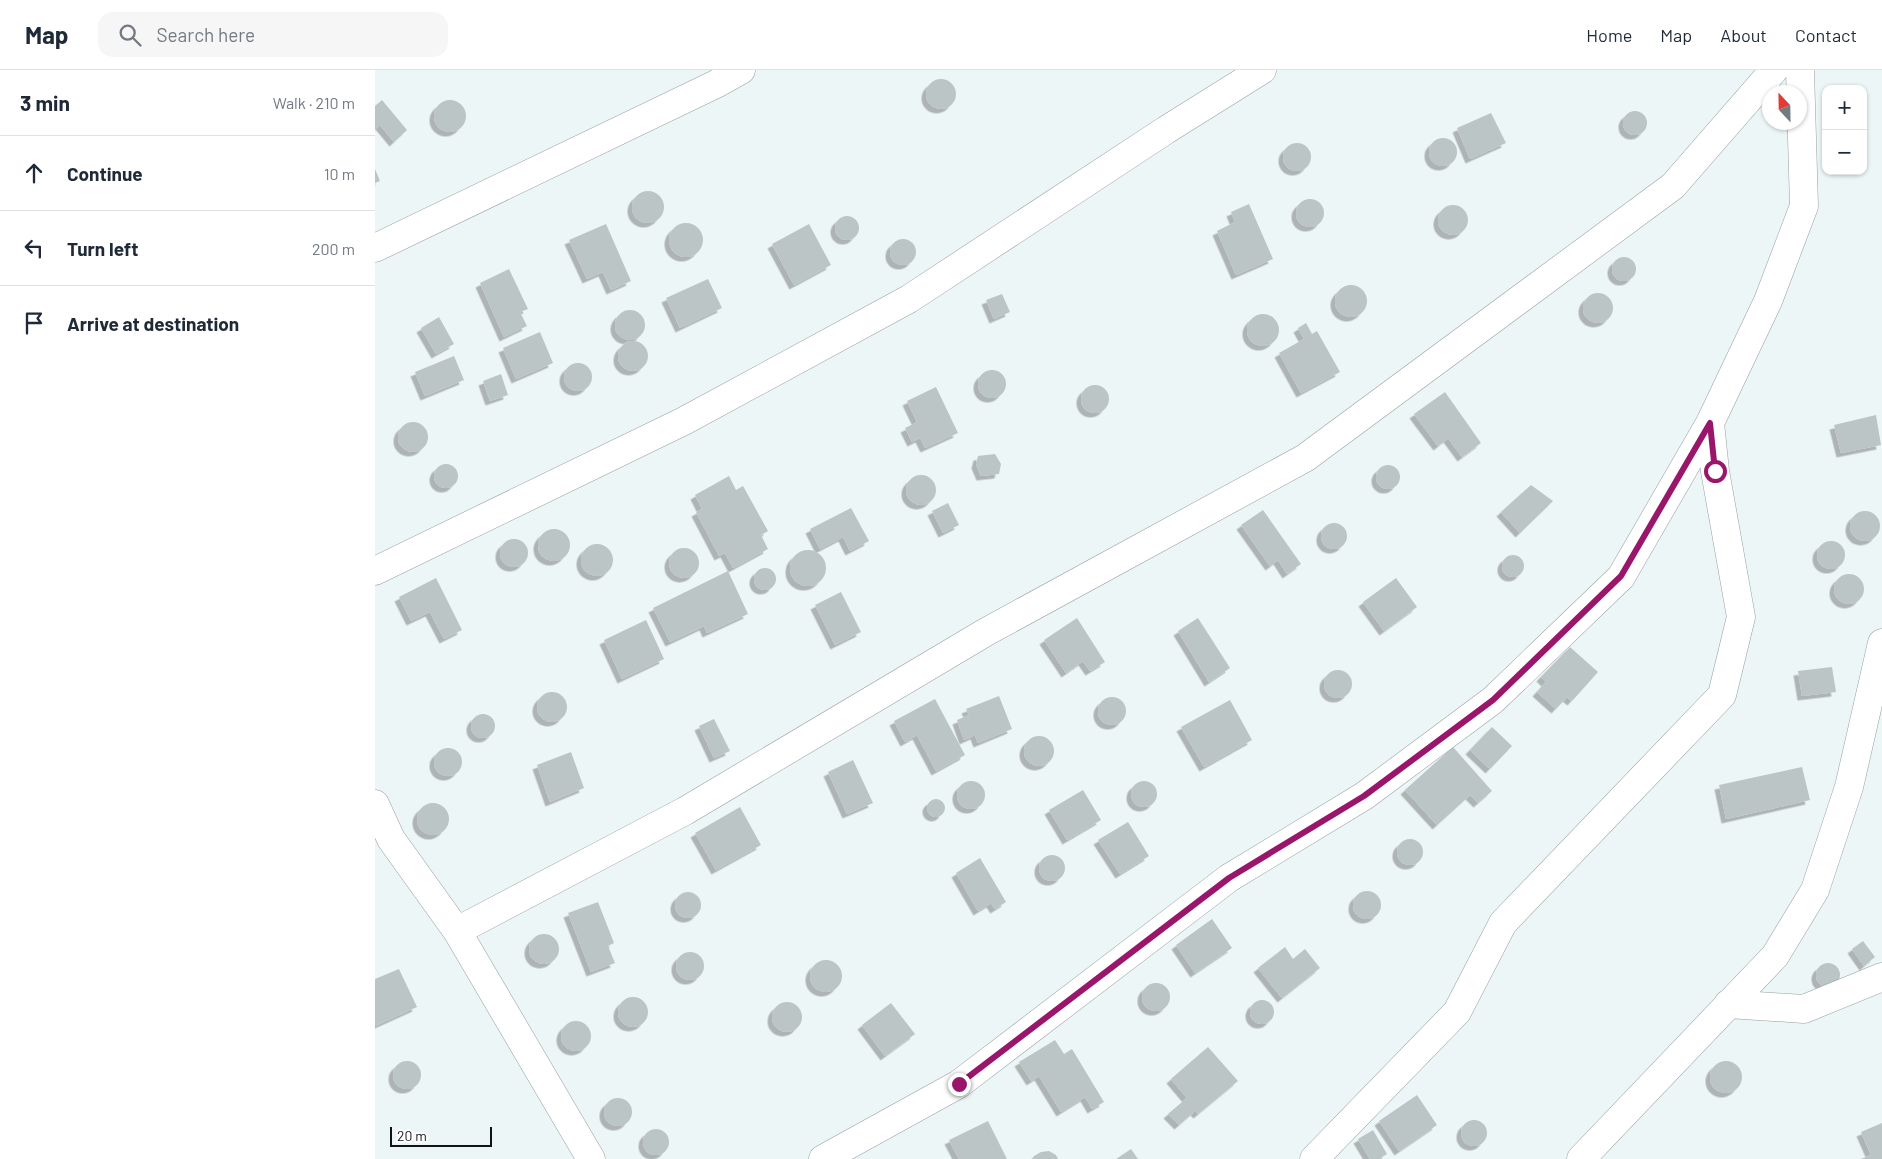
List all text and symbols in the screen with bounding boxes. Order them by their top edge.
search box [98,12,448,57]
text: Map [25,20,68,49]
icon: search [116,21,144,49]
text: Search here [156,23,255,46]
text: Home [1586,24,1632,46]
text: Map [1660,24,1692,46]
text: About [1720,24,1767,46]
text: Contact [1795,24,1857,46]
north arrow [1762,85,1807,130]
map controls [1822,85,1867,175]
button: + [1822,85,1867,130]
text: 3 min [20,90,70,115]
text: Walk · 210 m [273,93,355,112]
button: − [1822,130,1867,175]
icon: ahead [20,159,48,187]
text: Continue [67,162,143,185]
text: 10 m [324,164,355,183]
icon: left [20,234,48,262]
text: Turn left [67,237,138,260]
text: 200 m [312,239,355,258]
icon: arrive [20,309,48,337]
text: Arrive at destination [67,312,239,335]
route start [1704,460,1727,483]
route end [948,1073,971,1096]
scale bar [390,1124,493,1147]
text: 20 m [397,1127,427,1144]

